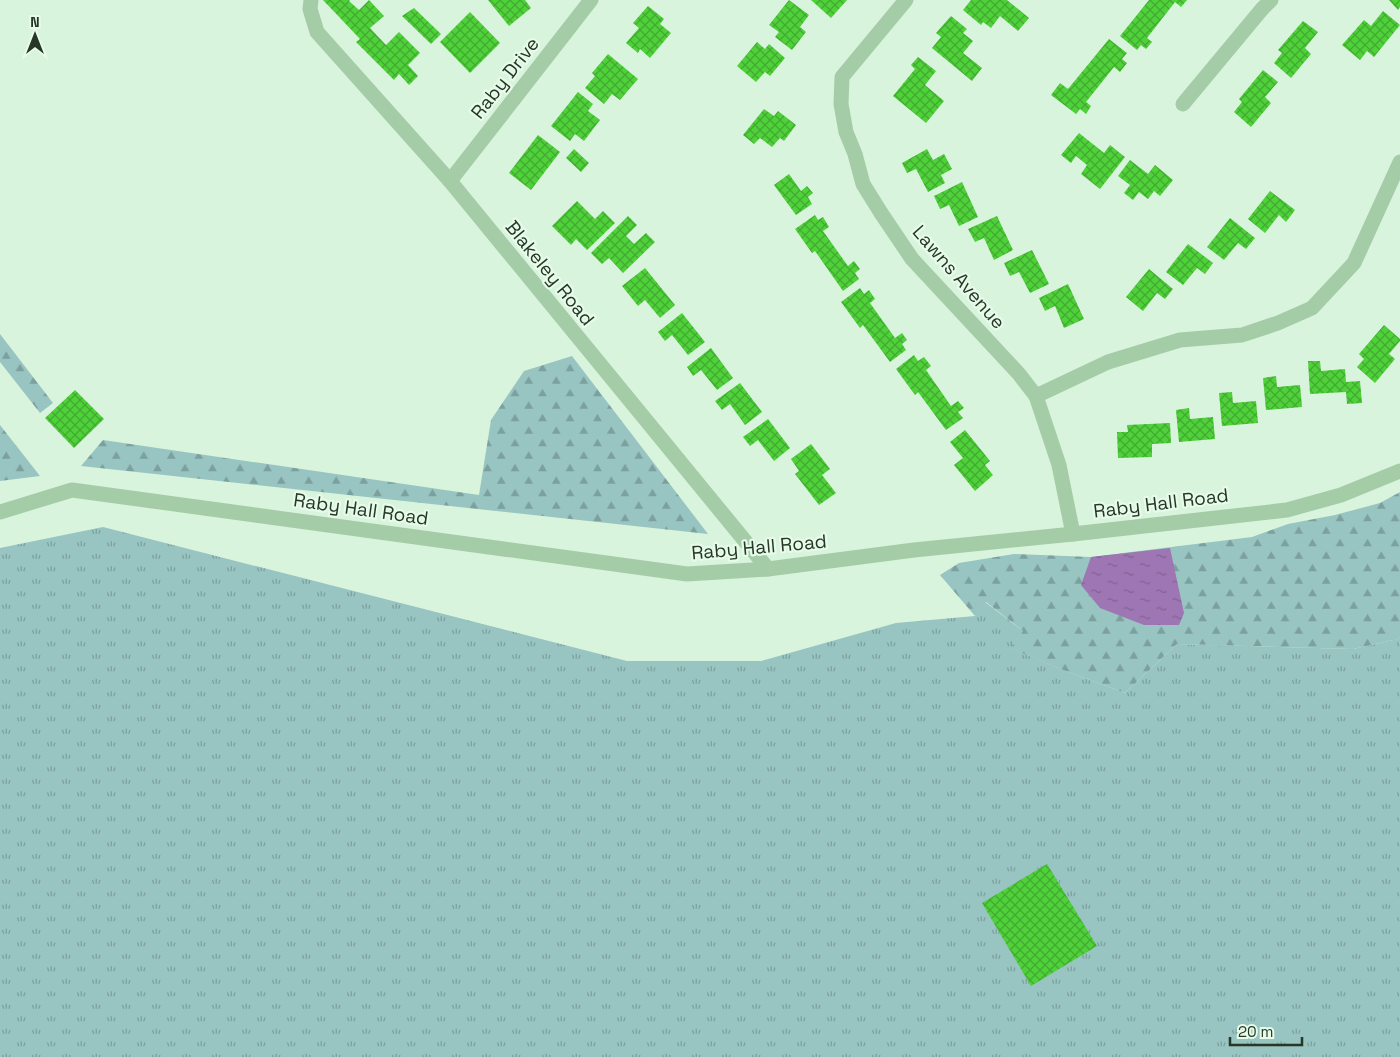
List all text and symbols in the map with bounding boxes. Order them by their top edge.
north arrow [10,10,60,60]
text: N [30,13,40,31]
street label: Raby Drive [465,32,545,124]
street label: Blakeley Road [500,215,600,331]
street label: Lawns Avenue [907,220,1011,334]
street label: Raby Hall Road [1092,482,1230,524]
street label: Raby Hall Road [292,487,430,531]
street label: Raby Hall Road [690,529,828,565]
scale bar [1230,1014,1302,1046]
text: 20 m [1238,1022,1273,1041]

